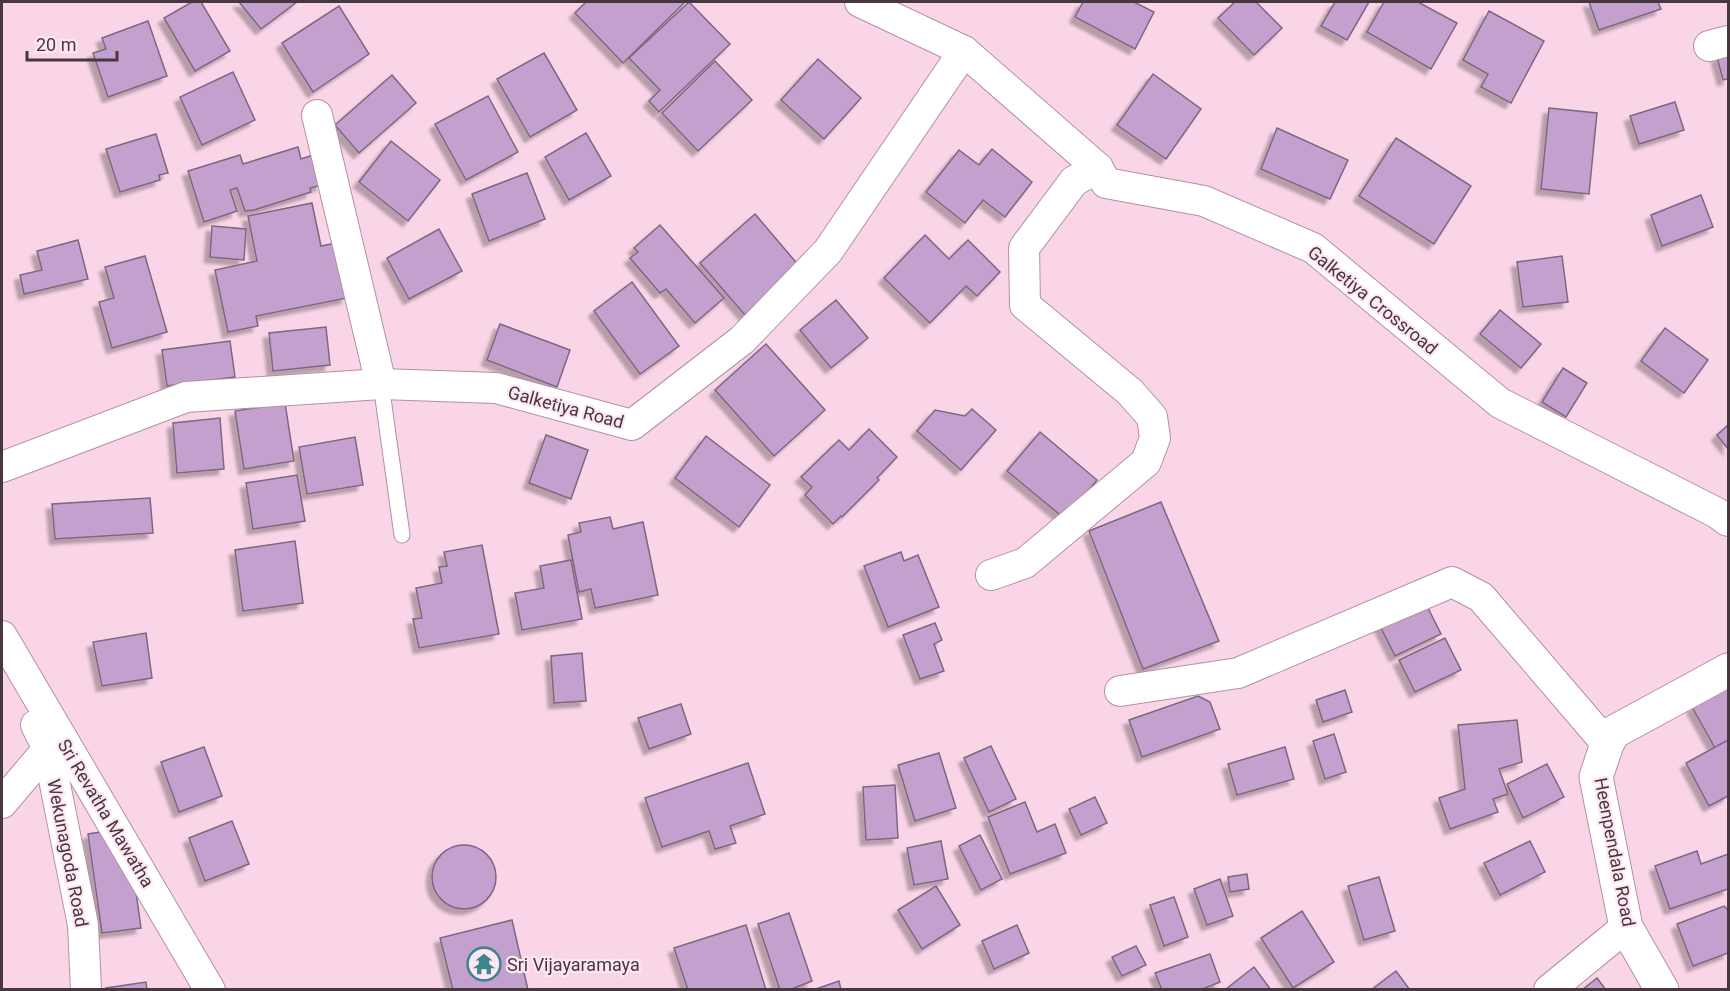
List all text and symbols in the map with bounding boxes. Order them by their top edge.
scale bar [27,24,117,62]
text: 20 m [36,34,76,55]
street label: Galketiya Crossroad [1304,241,1442,359]
street label: Galketiya Road [506,381,626,433]
street label: Sri Revatha Mawatha [53,735,159,891]
street label: Heenpendala Road [1590,776,1640,928]
street label: Wekunagoda Road [43,777,93,929]
temple icon: Sri Vijayaramaya [466,946,502,982]
place label: Sri Vijayaramaya [507,954,640,975]

